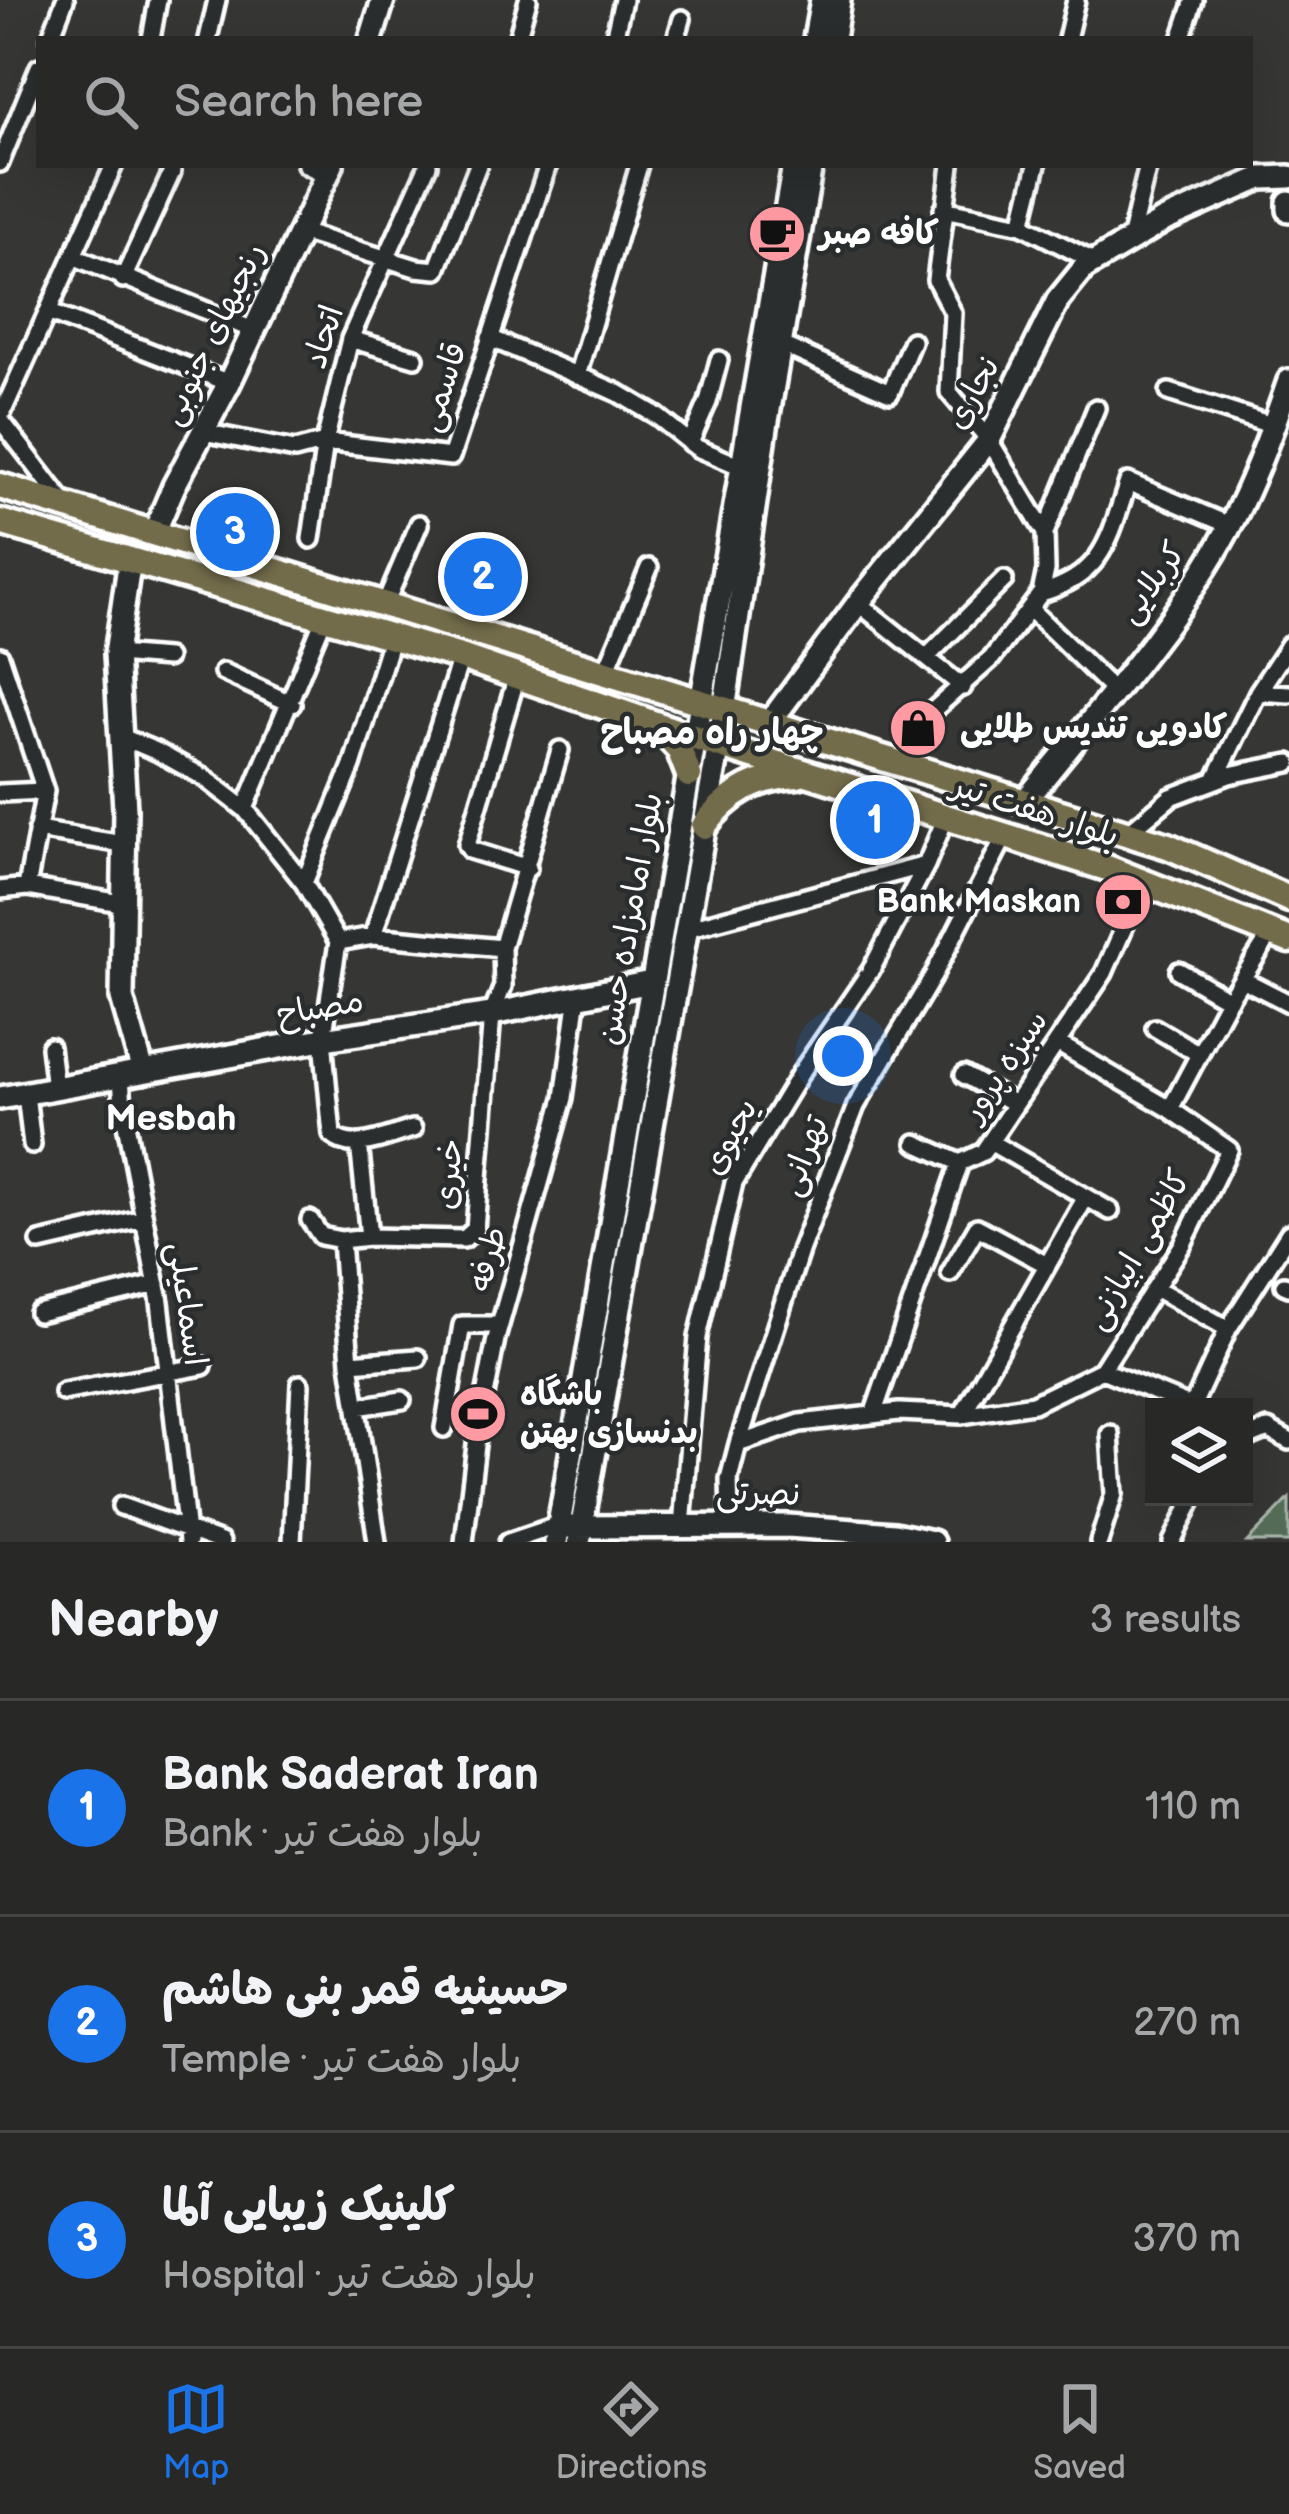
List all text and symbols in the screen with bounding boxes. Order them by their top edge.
search box [36,36,1253,168]
icon: search [78,69,144,135]
text: Search here [174,75,423,130]
cafe icon: کافه صبر [746,203,808,265]
place label: کافه صبر [816,214,939,254]
street label: رنجیهای جنوبی [152,236,274,432]
street label: اتحاد [295,300,353,374]
street label: قاسمی [410,337,476,437]
street label: نجاری [937,349,1009,437]
pin: 3 [196,487,274,577]
pin: 2 [444,532,522,622]
street label: کربلایی [1109,534,1195,632]
shop icon: کادویی تندیس طلایی [887,697,949,759]
place label: کادویی تندیس طلایی [960,708,1227,748]
district label: چهار راه مصباح [600,712,824,755]
street label: بلوار هفت تیر [943,764,1124,857]
pin: 1 [836,775,914,865]
street label: بلوار امامزاده حسن [588,790,672,1048]
bank icon: Bank Maskan [1092,871,1154,933]
place label: Bank Maskan [877,882,1081,922]
street label: مصباح [273,981,367,1036]
street label: سبزه پرور [952,1003,1057,1132]
your location [813,1026,873,1086]
street label: یحیوی [693,1092,767,1182]
district label: Mesbah [106,1098,236,1141]
street label: تهرانی [770,1110,838,1202]
street label: خیری [426,1137,472,1211]
street label: کاظمی ابیازنی [1076,1163,1200,1337]
street label: طرفه [460,1222,516,1296]
street label: اسماعیلی [159,1240,215,1368]
place label: باشگاه بدنسازی بهتن [520,1373,698,1453]
sports icon: باشگاه بدنسازی بهتن [447,1383,509,1445]
map controls [1145,1398,1253,1506]
button: layers [1145,1398,1253,1506]
street label: نصرتی [715,1473,801,1515]
text: Nearby [48,1590,219,1651]
text: 3 results [1089,1597,1241,1644]
text: Bank Saderat Iran [162,1748,539,1803]
text: 1 [79,1784,95,1831]
text: 110 m [1145,1784,1241,1831]
text: Bank · بلوار هفت تیر [162,1811,482,1858]
text: حسینیه قمر بنی هاشم [162,1963,568,2018]
text: 2 [75,2000,99,2047]
text: 270 m [1133,2000,1241,2047]
text: Temple · بلوار هفت تیر [162,2037,521,2084]
text: کلینیک زیبایی آلما [162,2179,455,2234]
text: 3 [76,2216,98,2263]
text: 370 m [1132,2216,1241,2263]
text: Hospital · بلوار هفت تیر [162,2253,536,2300]
tab: Map [163,2376,229,2488]
tab: Directions [556,2376,707,2488]
tab: Saved [1033,2376,1126,2488]

